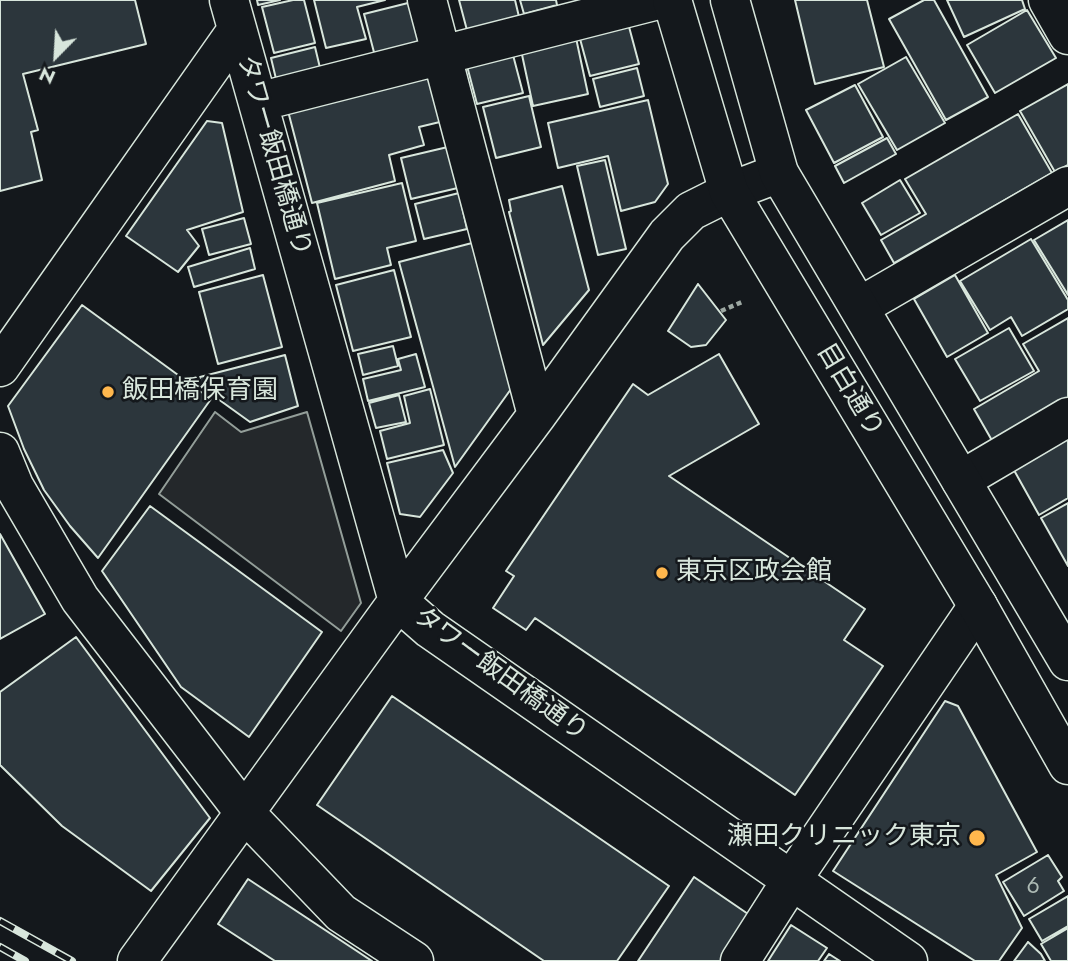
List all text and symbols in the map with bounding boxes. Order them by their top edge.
north arrow [21,21,91,91]
street label: タワー飯田橋通り [229,52,317,260]
text: N [35,60,60,91]
street label: 目白通り [809,338,889,444]
place label: 飯田橋保育園 [122,376,278,408]
marker: 飯田橋保育園 [100,384,116,400]
place label: 東京区政会館 [676,557,832,589]
marker: 東京区政会館 [654,565,670,581]
street label: タワー飯田橋通り [407,601,593,749]
place label: 瀬田クリニック東京 [727,822,961,854]
marker: 瀬田クリニック東京 [967,828,987,848]
house number: 6 [1026,873,1040,901]

